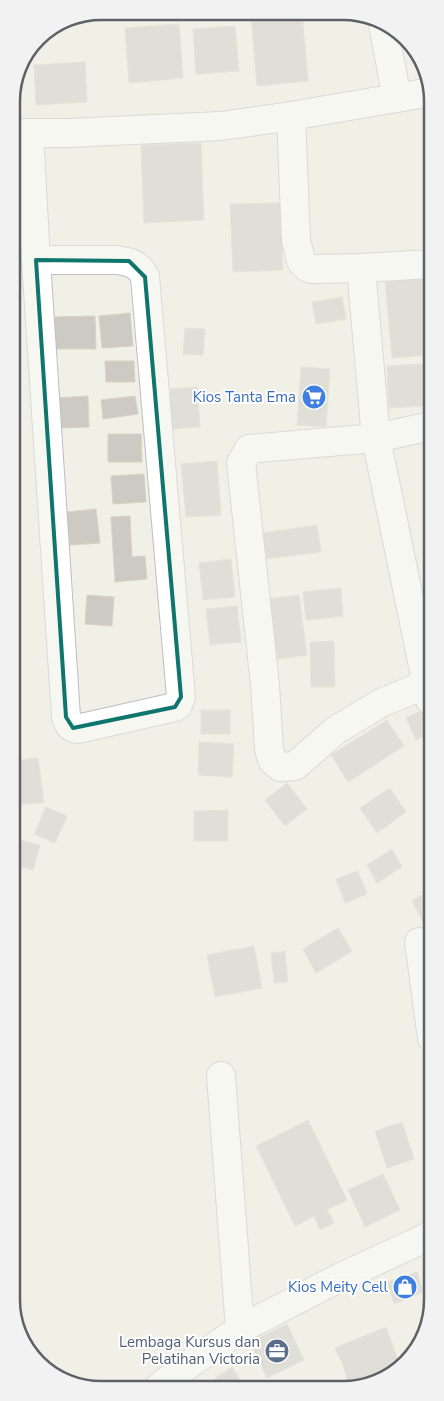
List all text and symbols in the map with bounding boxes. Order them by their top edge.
supermarket icon: Kios Tanta Ema [301,384,327,410]
place label: Kios Tanta Ema [193,387,296,407]
shop icon: Kios Meity Cell [392,1274,418,1300]
place label: Kios Meity Cell [288,1277,389,1297]
place label: Lembaga Kursus dan Pelatihan Victoria [119,1332,260,1369]
office icon: Lembaga Kursus dan Pelatihan Victoria [264,1338,290,1364]

